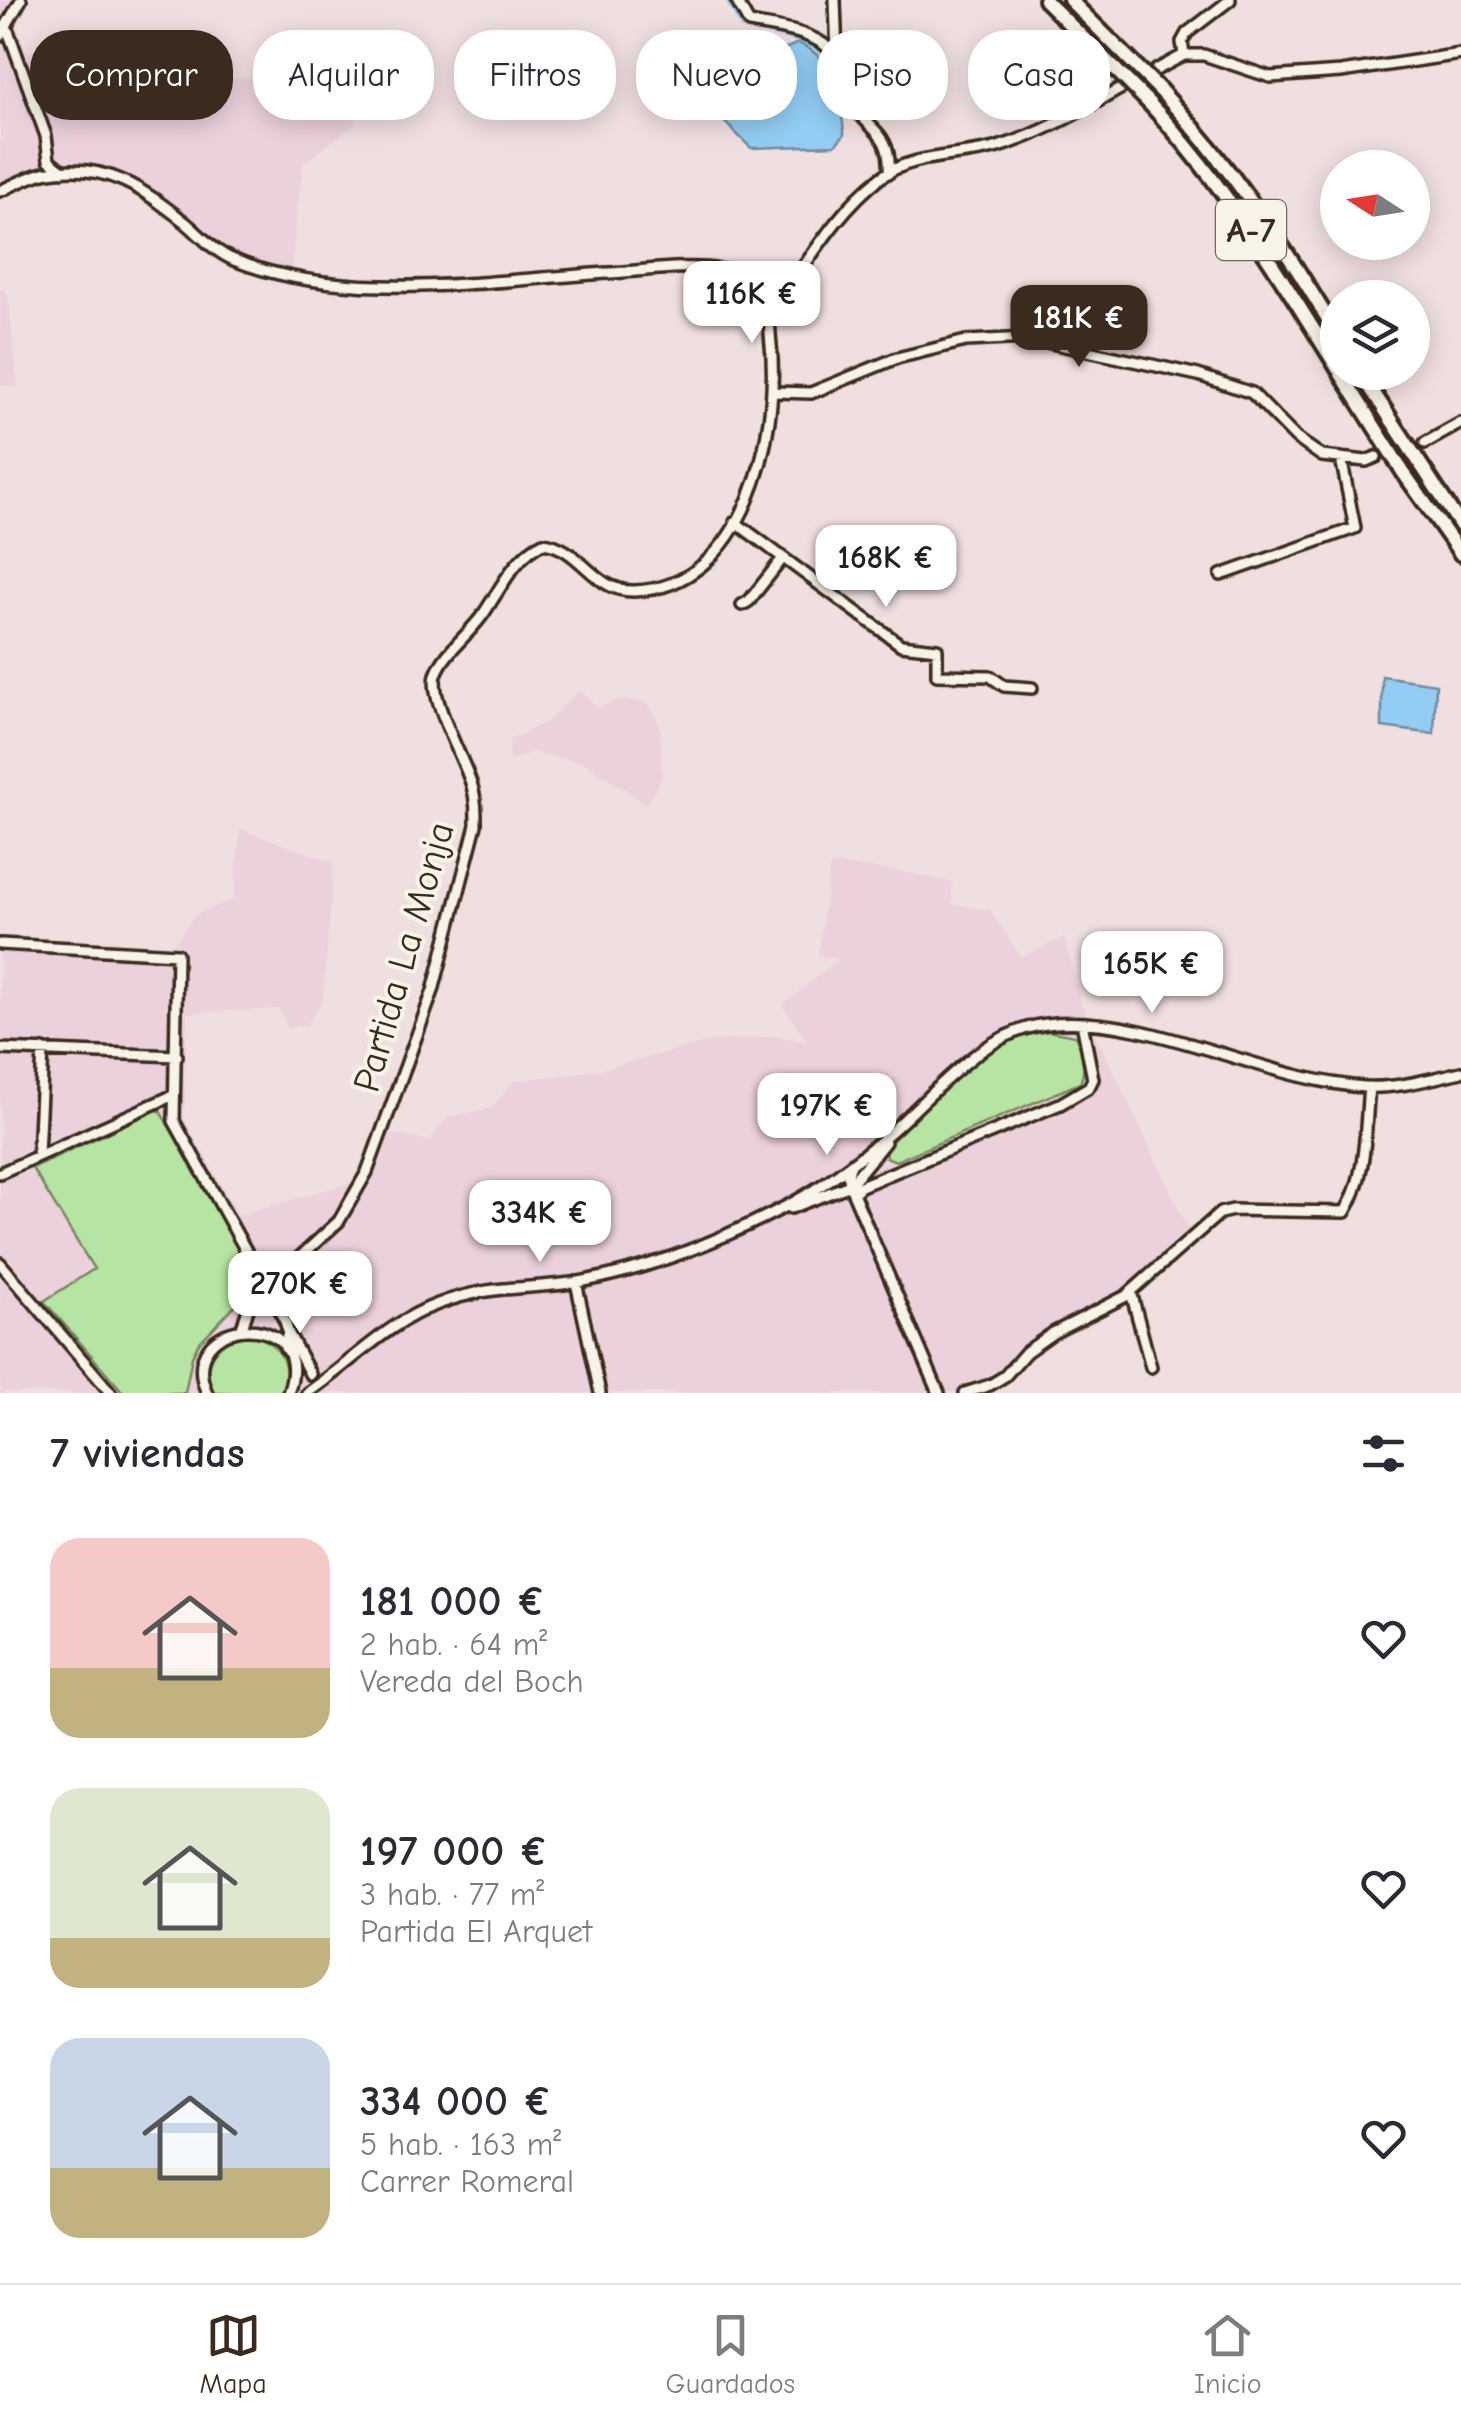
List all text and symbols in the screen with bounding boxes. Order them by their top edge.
chip: Comprar [30,30,233,120]
chip: Alquilar [253,30,434,120]
chip: Filtros [454,30,616,120]
chip: Nuevo [636,30,797,120]
chip: Piso [817,30,948,120]
chip: Casa [968,30,1110,120]
north arrow [1320,150,1430,260]
map controls [1320,150,1430,390]
road number: A-7 [1216,200,1286,260]
pin: 116K € [671,261,833,346]
text: 116K € [705,275,799,312]
button: layers [1320,280,1430,390]
pin: 181K € [998,285,1160,370]
text: 181K € [1033,299,1126,336]
pin: 168K € [805,525,967,610]
text: 168K € [837,539,935,576]
street label: Partida La Monja [344,817,464,1097]
pin: 165K € [1071,931,1233,1016]
text: 165K € [1103,945,1201,982]
pin: 197K € [746,1073,908,1158]
text: 197K € [779,1087,875,1124]
pin: 334K € [459,1180,621,1265]
text: 334K € [491,1194,589,1231]
pin: 270K € [219,1251,381,1336]
text: 270K € [250,1265,350,1302]
icon: filters [1356,1426,1411,1481]
text: 7 viviendas [50,1429,245,1478]
text: 181 000 € [360,1577,545,1626]
icon: home [130,1578,250,1698]
icon: heart [1356,1611,1411,1666]
text: 2 hab. · 64 m² [360,1626,547,1663]
text: Vereda del Boch [360,1663,584,1700]
text: 197 000 € [360,1827,548,1876]
icon: home [130,1828,250,1948]
icon: heart [1356,1861,1411,1916]
text: 3 hab. · 77 m² [360,1876,544,1913]
text: Partida El Arquet [360,1913,592,1950]
text: 334 000 € [360,2077,552,2126]
icon: home [130,2078,250,2198]
icon: heart [1356,2111,1411,2166]
text: 5 hab. · 163 m² [360,2126,561,2163]
text: Carrer Romeral [360,2163,574,2200]
tab: Mapa [199,2308,267,2400]
tab: Guardados [666,2308,795,2400]
tab: Inicio [1194,2308,1262,2400]

